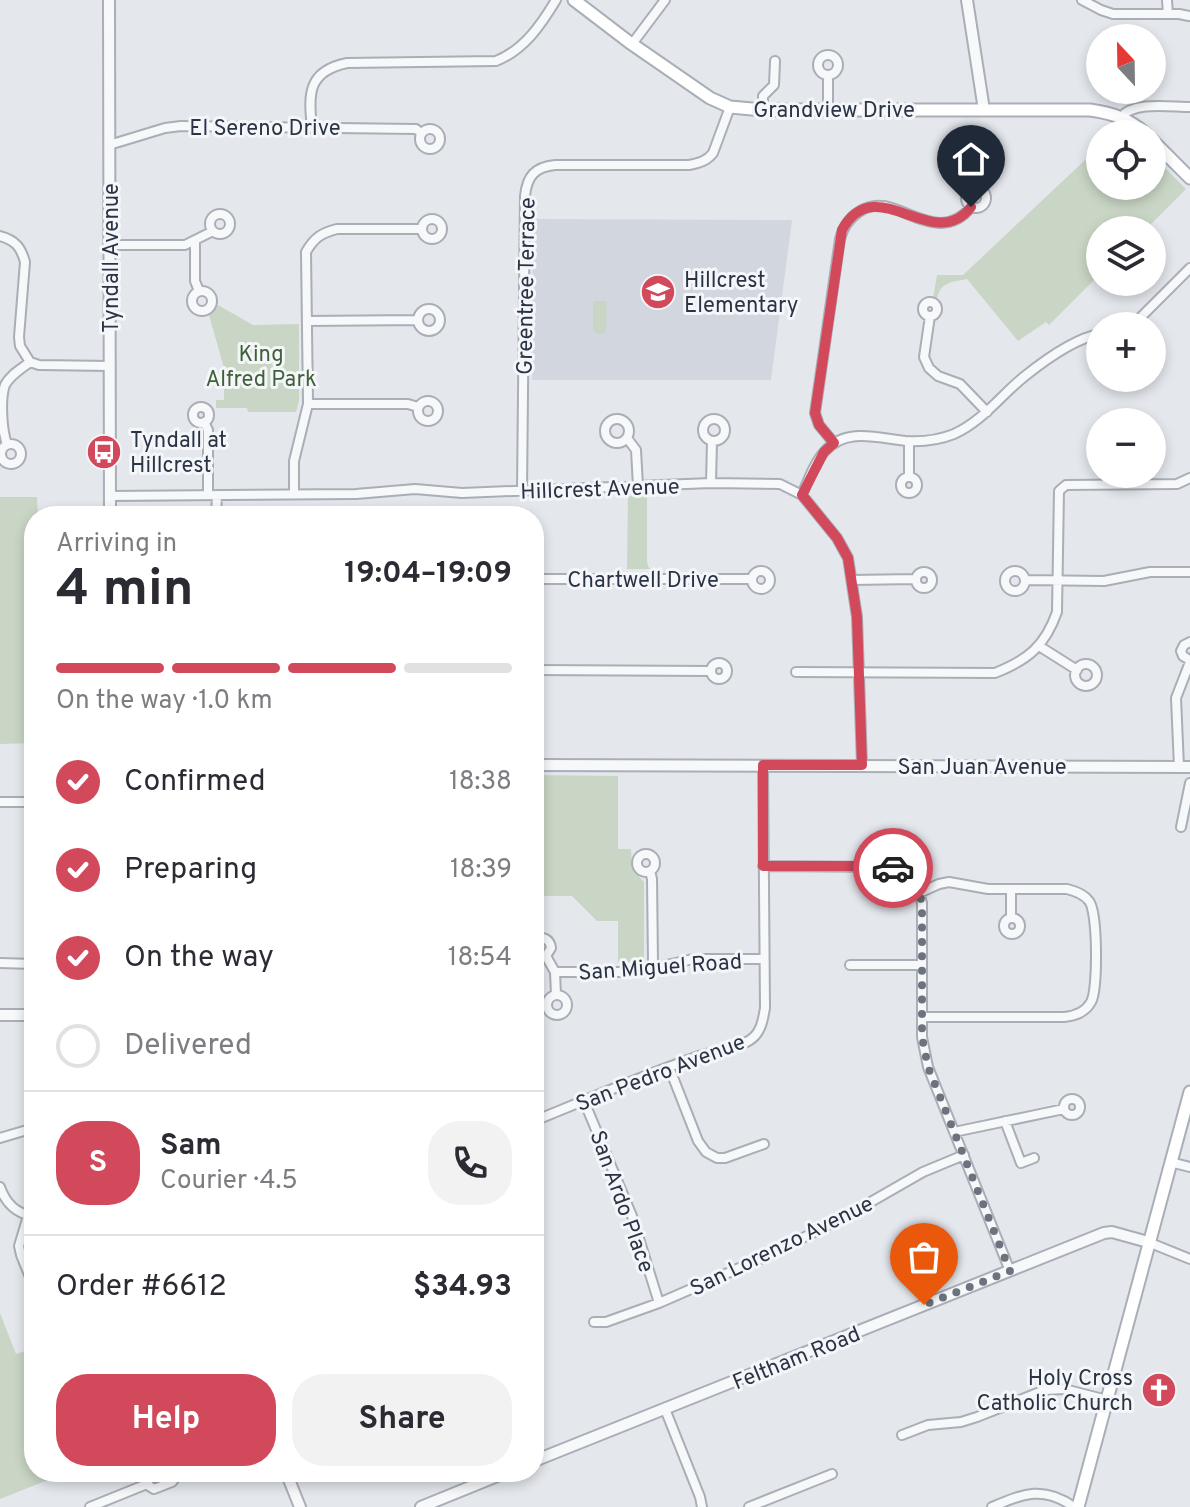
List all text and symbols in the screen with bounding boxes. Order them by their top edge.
north arrow [1086,24,1166,104]
map controls [1086,24,1166,488]
street label: Grandview Drive [753,98,915,125]
street label: El Sereno Drive [189,116,341,143]
button: locate [1086,120,1166,200]
pin [937,125,1005,207]
icon: home [949,137,993,181]
street label: Tyndall Avenue [99,183,126,333]
street label: Greentree Terrace [512,197,543,375]
button: layers [1086,216,1166,296]
place label: Hillcrest Elementary [684,268,798,320]
school or university icon: Hillcrest Elementary [639,273,677,311]
button: + [1086,312,1166,392]
park label: King Alfred Park [205,342,317,394]
button: − [1086,408,1166,488]
place label: Tyndall at Hillcrest [130,428,227,480]
bus stop icon: Tyndall at Hillcrest [85,433,123,471]
street label: Hillcrest Avenue [520,474,680,507]
text: Arriving in [56,528,177,561]
text: 19:04–19:09 [344,556,512,593]
text: 4 min [56,558,193,624]
street label: Chartwell Drive [567,568,719,595]
text: On the way · 1.0 km [56,685,272,718]
street label: San Juan Avenue [897,755,1067,782]
icon: check [56,760,100,804]
text: Confirmed [124,764,266,801]
text: 18:38 [449,766,512,799]
courier [853,828,933,908]
icon: car [871,846,915,890]
icon: check [56,848,100,892]
text: Preparing [124,852,257,889]
text: 18:39 [450,854,512,887]
icon: check [56,936,100,980]
text: On the way [124,940,274,977]
text: 18:54 [448,942,512,975]
street label: San Miguel Road [577,949,743,988]
text: Delivered [124,1028,252,1065]
street label: San Pedro Avenue [572,1030,749,1119]
button: phone [428,1121,512,1205]
street label: San Ardo Place [582,1127,659,1276]
text: Sam [160,1128,222,1165]
text: S [89,1145,107,1182]
text: Courier · 4.5 [160,1165,298,1198]
street label: San Lorenzo Avenue [686,1191,878,1303]
pin [890,1223,958,1305]
icon: bag [902,1235,946,1279]
text: Order #6612 [56,1269,227,1306]
text: $34.93 [413,1269,512,1306]
street label: Feltham Road [729,1321,865,1397]
place label: Holy Cross Catholic Church [977,1366,1133,1418]
church icon: Holy Cross Catholic Church [1140,1371,1178,1409]
button: Help [56,1374,276,1466]
button: Share [292,1374,512,1466]

